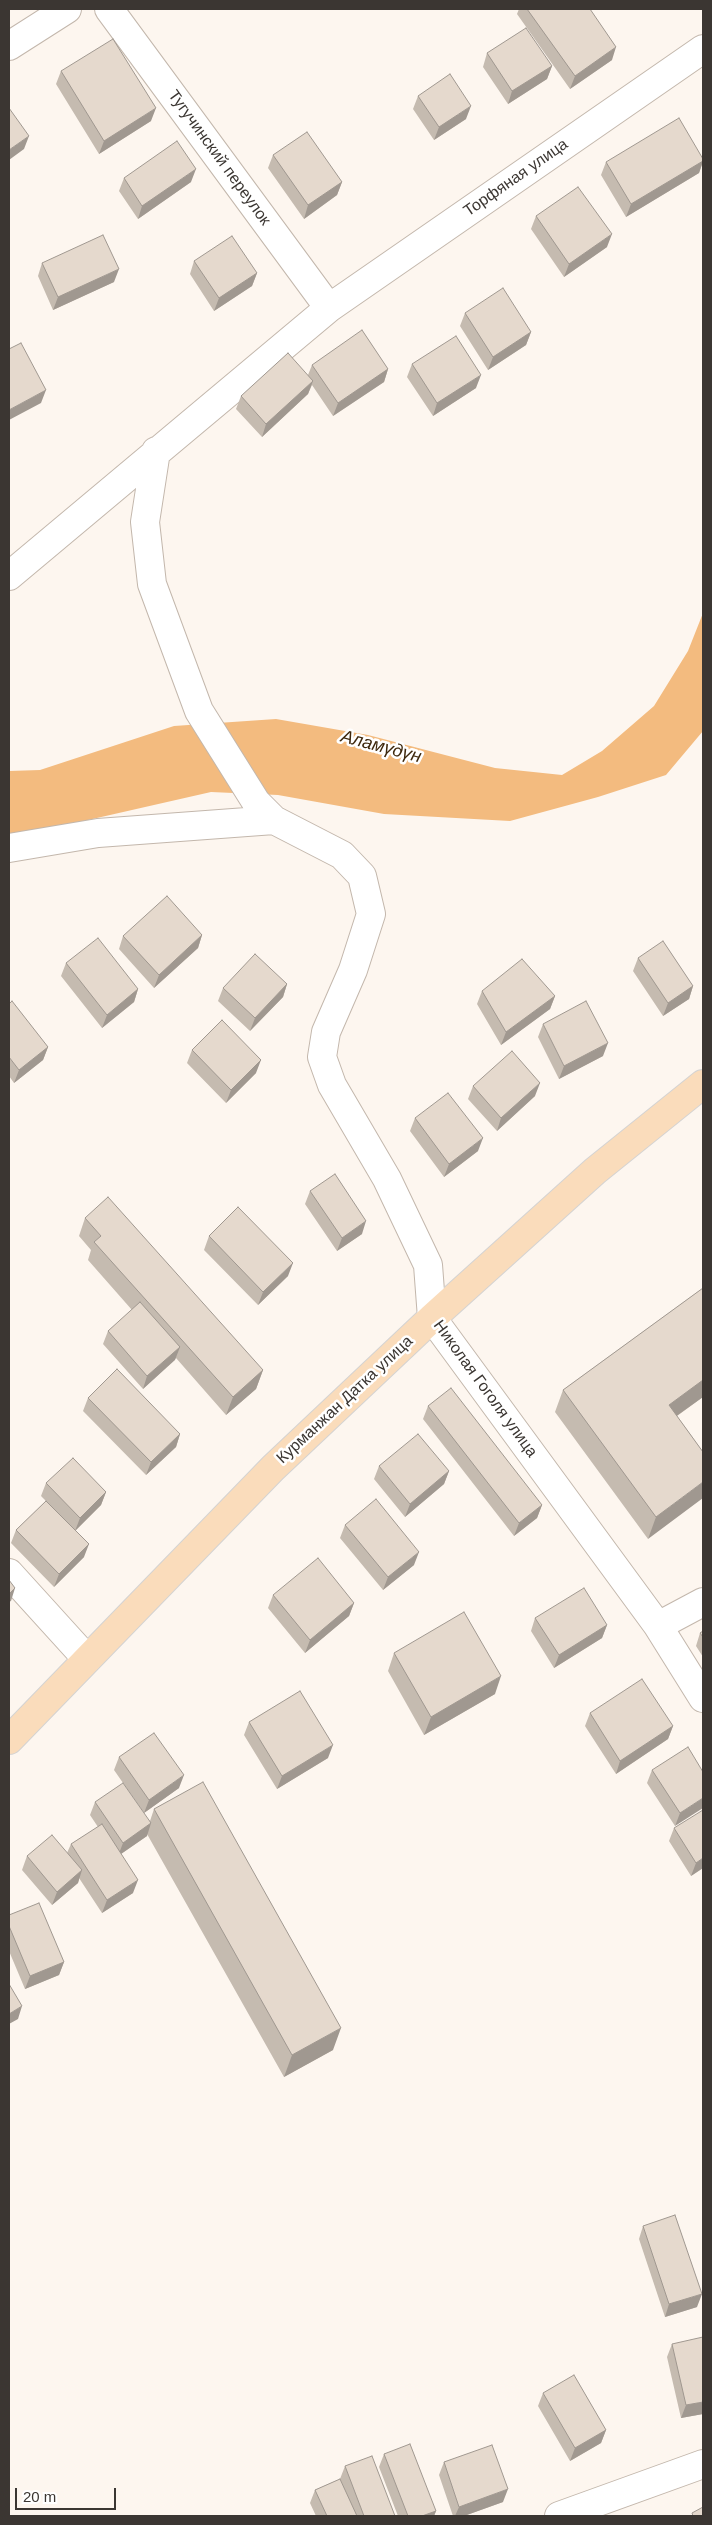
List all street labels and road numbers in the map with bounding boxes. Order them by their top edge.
street label: Тугучинский переулок [164,87,274,229]
street label: Торфяная улица [460,135,572,221]
street label: Николая Гоголя улица [429,1317,541,1461]
street label: Курманжан Датка улица [273,1332,417,1468]

